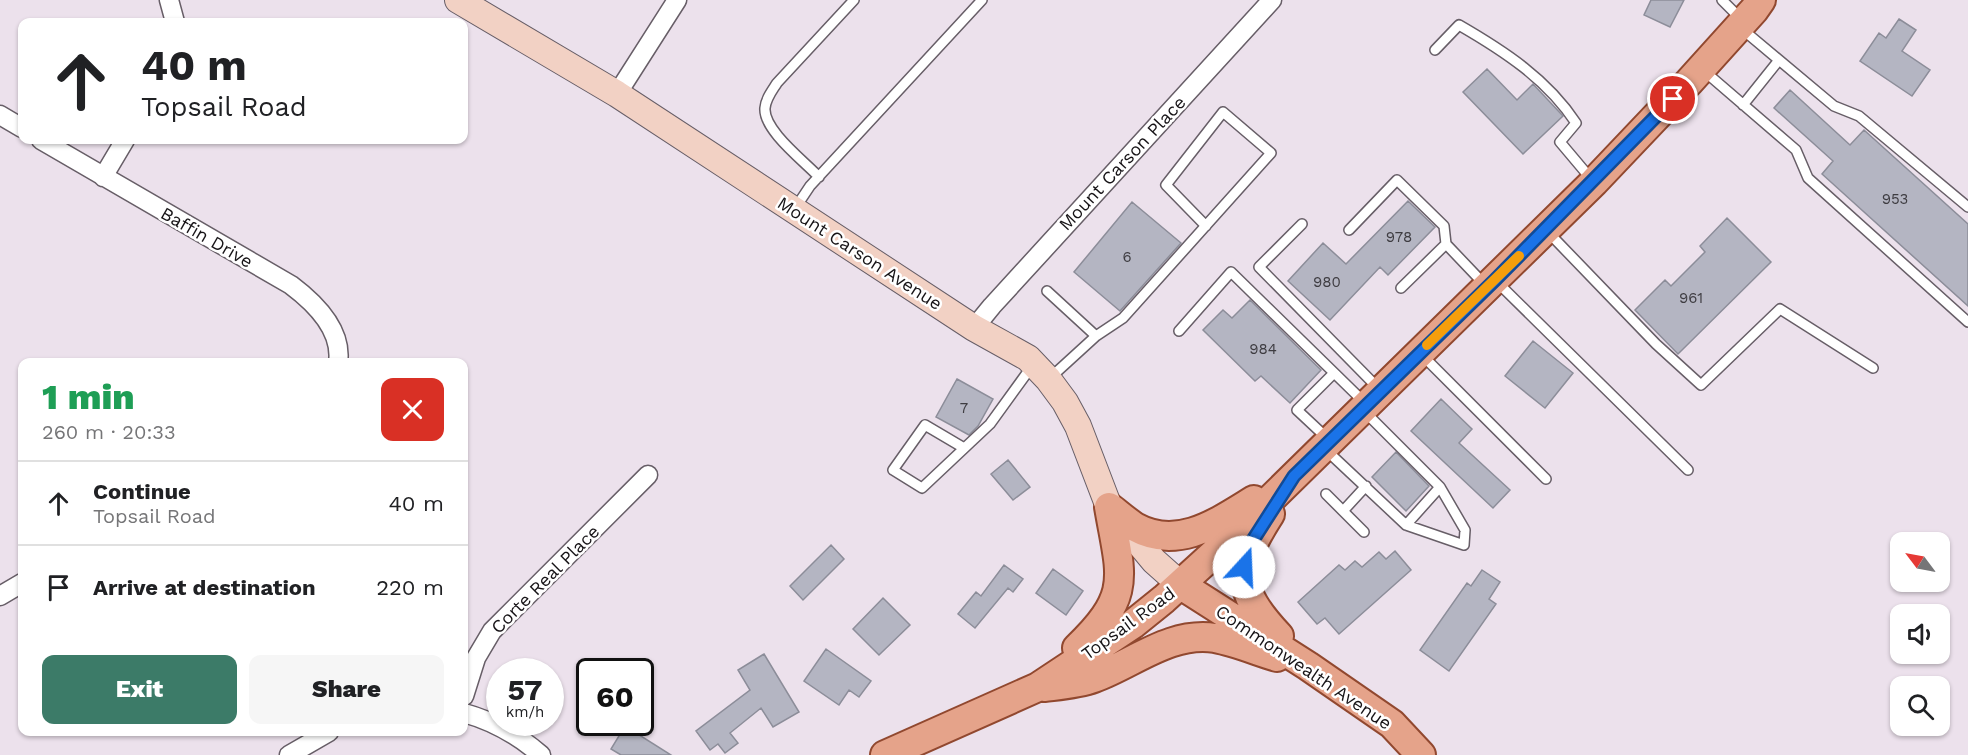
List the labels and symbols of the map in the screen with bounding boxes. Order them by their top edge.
pin [1647,73,1698,124]
street label: Mount Carson Place [1054,91,1190,235]
house number: 953 [1882,190,1908,208]
street label: Mount Carson Avenue [774,192,946,314]
street label: Baffin Drive [157,202,257,272]
house number: 978 [1386,228,1412,246]
house number: 6 [1122,248,1132,266]
house number: 980 [1313,273,1341,291]
house number: 961 [1679,289,1703,307]
house number: 984 [1249,340,1277,358]
house number: 7 [960,399,968,417]
street label: Corte Real Place [487,521,603,637]
north arrow [1890,532,1950,592]
position arrow [1212,535,1276,599]
street label: Topsail Road [1077,582,1179,664]
street label: Commonwealth Avenue [1212,600,1396,734]
speed limit sign: 60 [576,658,654,736]

